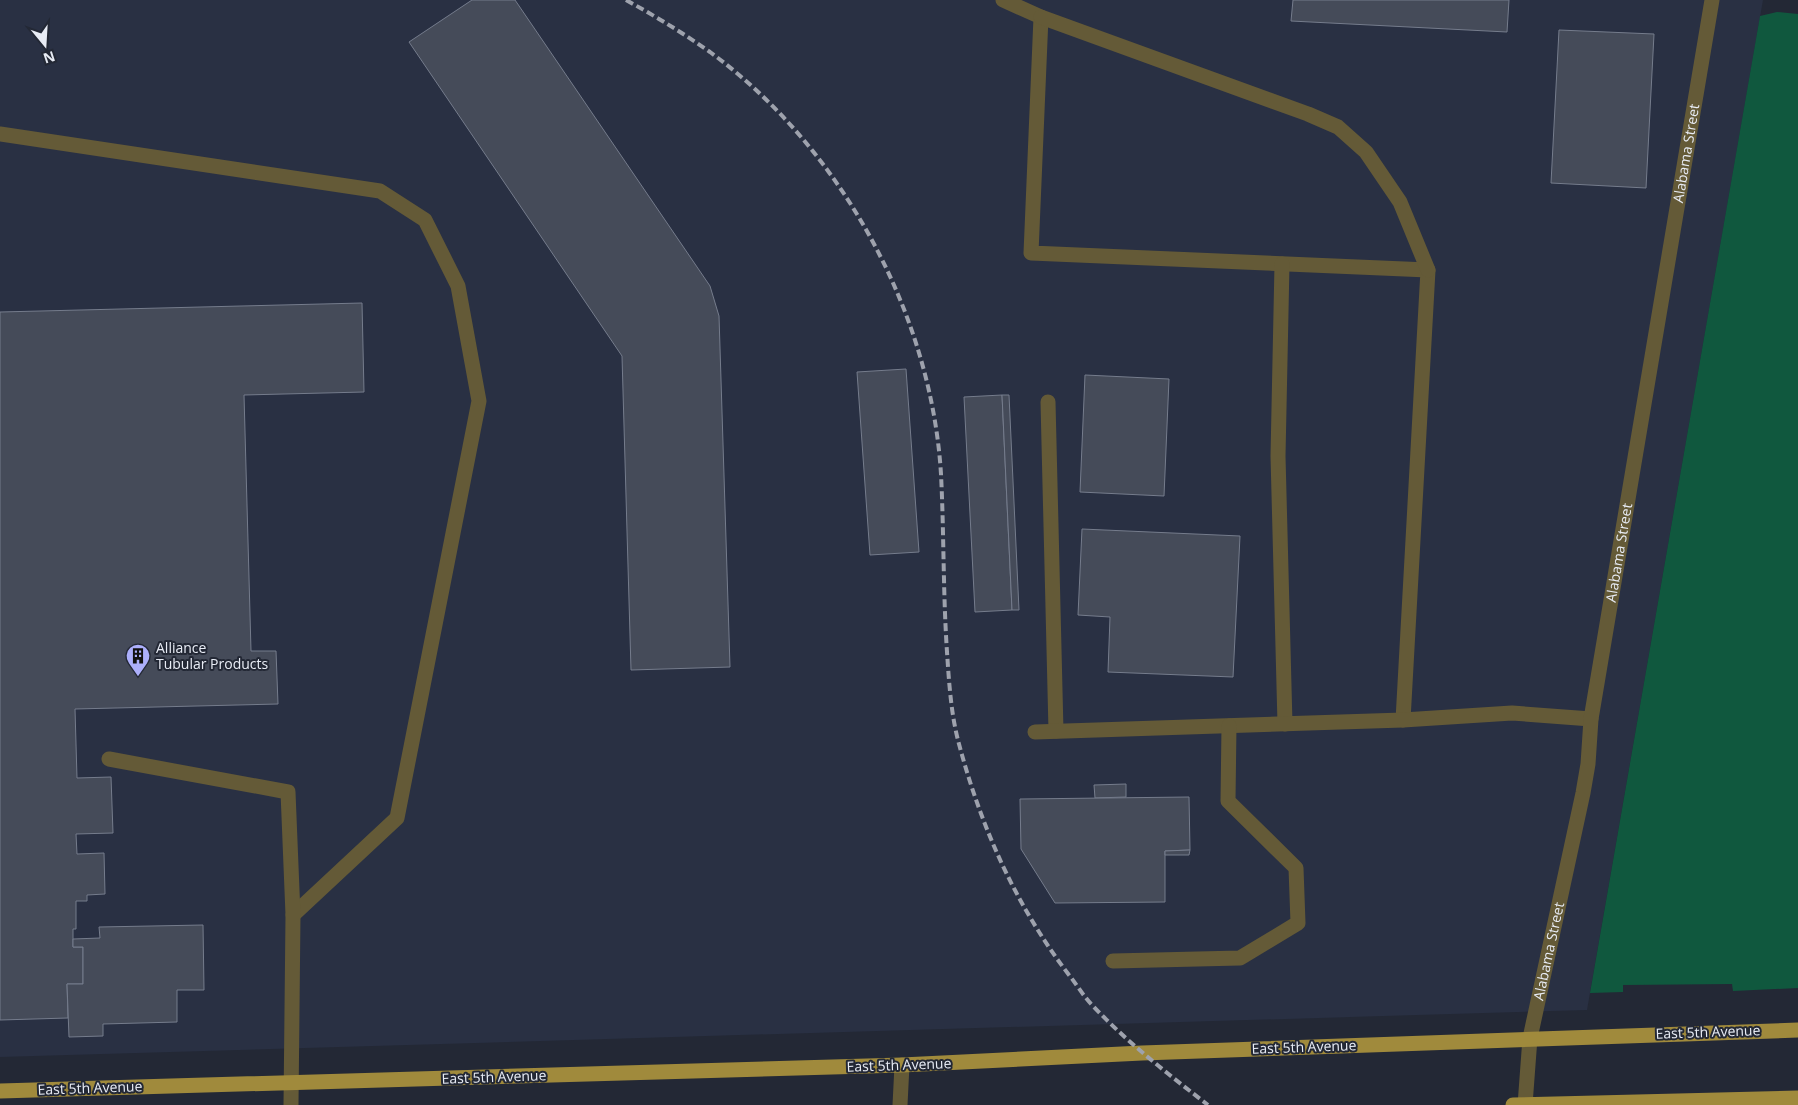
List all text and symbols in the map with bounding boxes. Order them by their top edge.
north arrow [20,20,70,70]
text: N [41,47,58,69]
street label: Alabama Street [1668,102,1703,204]
street label: Alabama Street [1601,502,1636,604]
place label: Alliance Tubular Products [156,638,269,673]
building icon: Alliance Tubular Products [125,643,151,677]
street label: Alabama Street [1528,900,1568,1002]
street label: East 5th Avenue [1655,1020,1761,1043]
street label: East 5th Avenue [1251,1035,1357,1058]
street label: East 5th Avenue [846,1053,952,1076]
street label: East 5th Avenue [441,1065,547,1088]
street label: East 5th Avenue [37,1076,143,1099]

